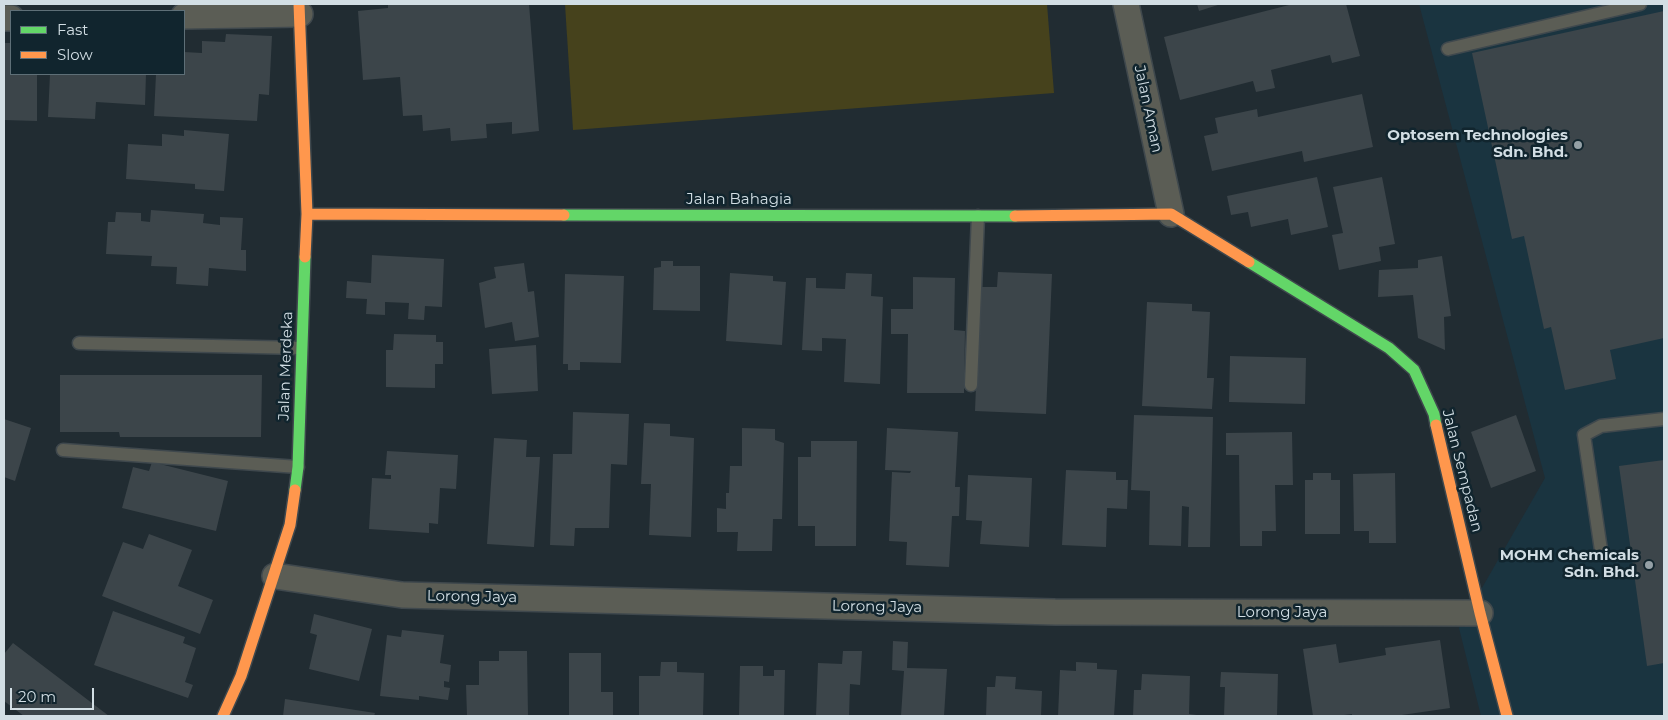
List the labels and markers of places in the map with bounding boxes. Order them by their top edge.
place label: Optosem Technologies Sdn. Bhd. [1387,127,1568,162]
marker: Optosem Technologies Sdn. Bhd. [1572,139,1584,151]
place label: MOHM Chemicals Sdn. Bhd. [1500,547,1639,582]
marker: MOHM Chemicals Sdn. Bhd. [1643,559,1655,571]

